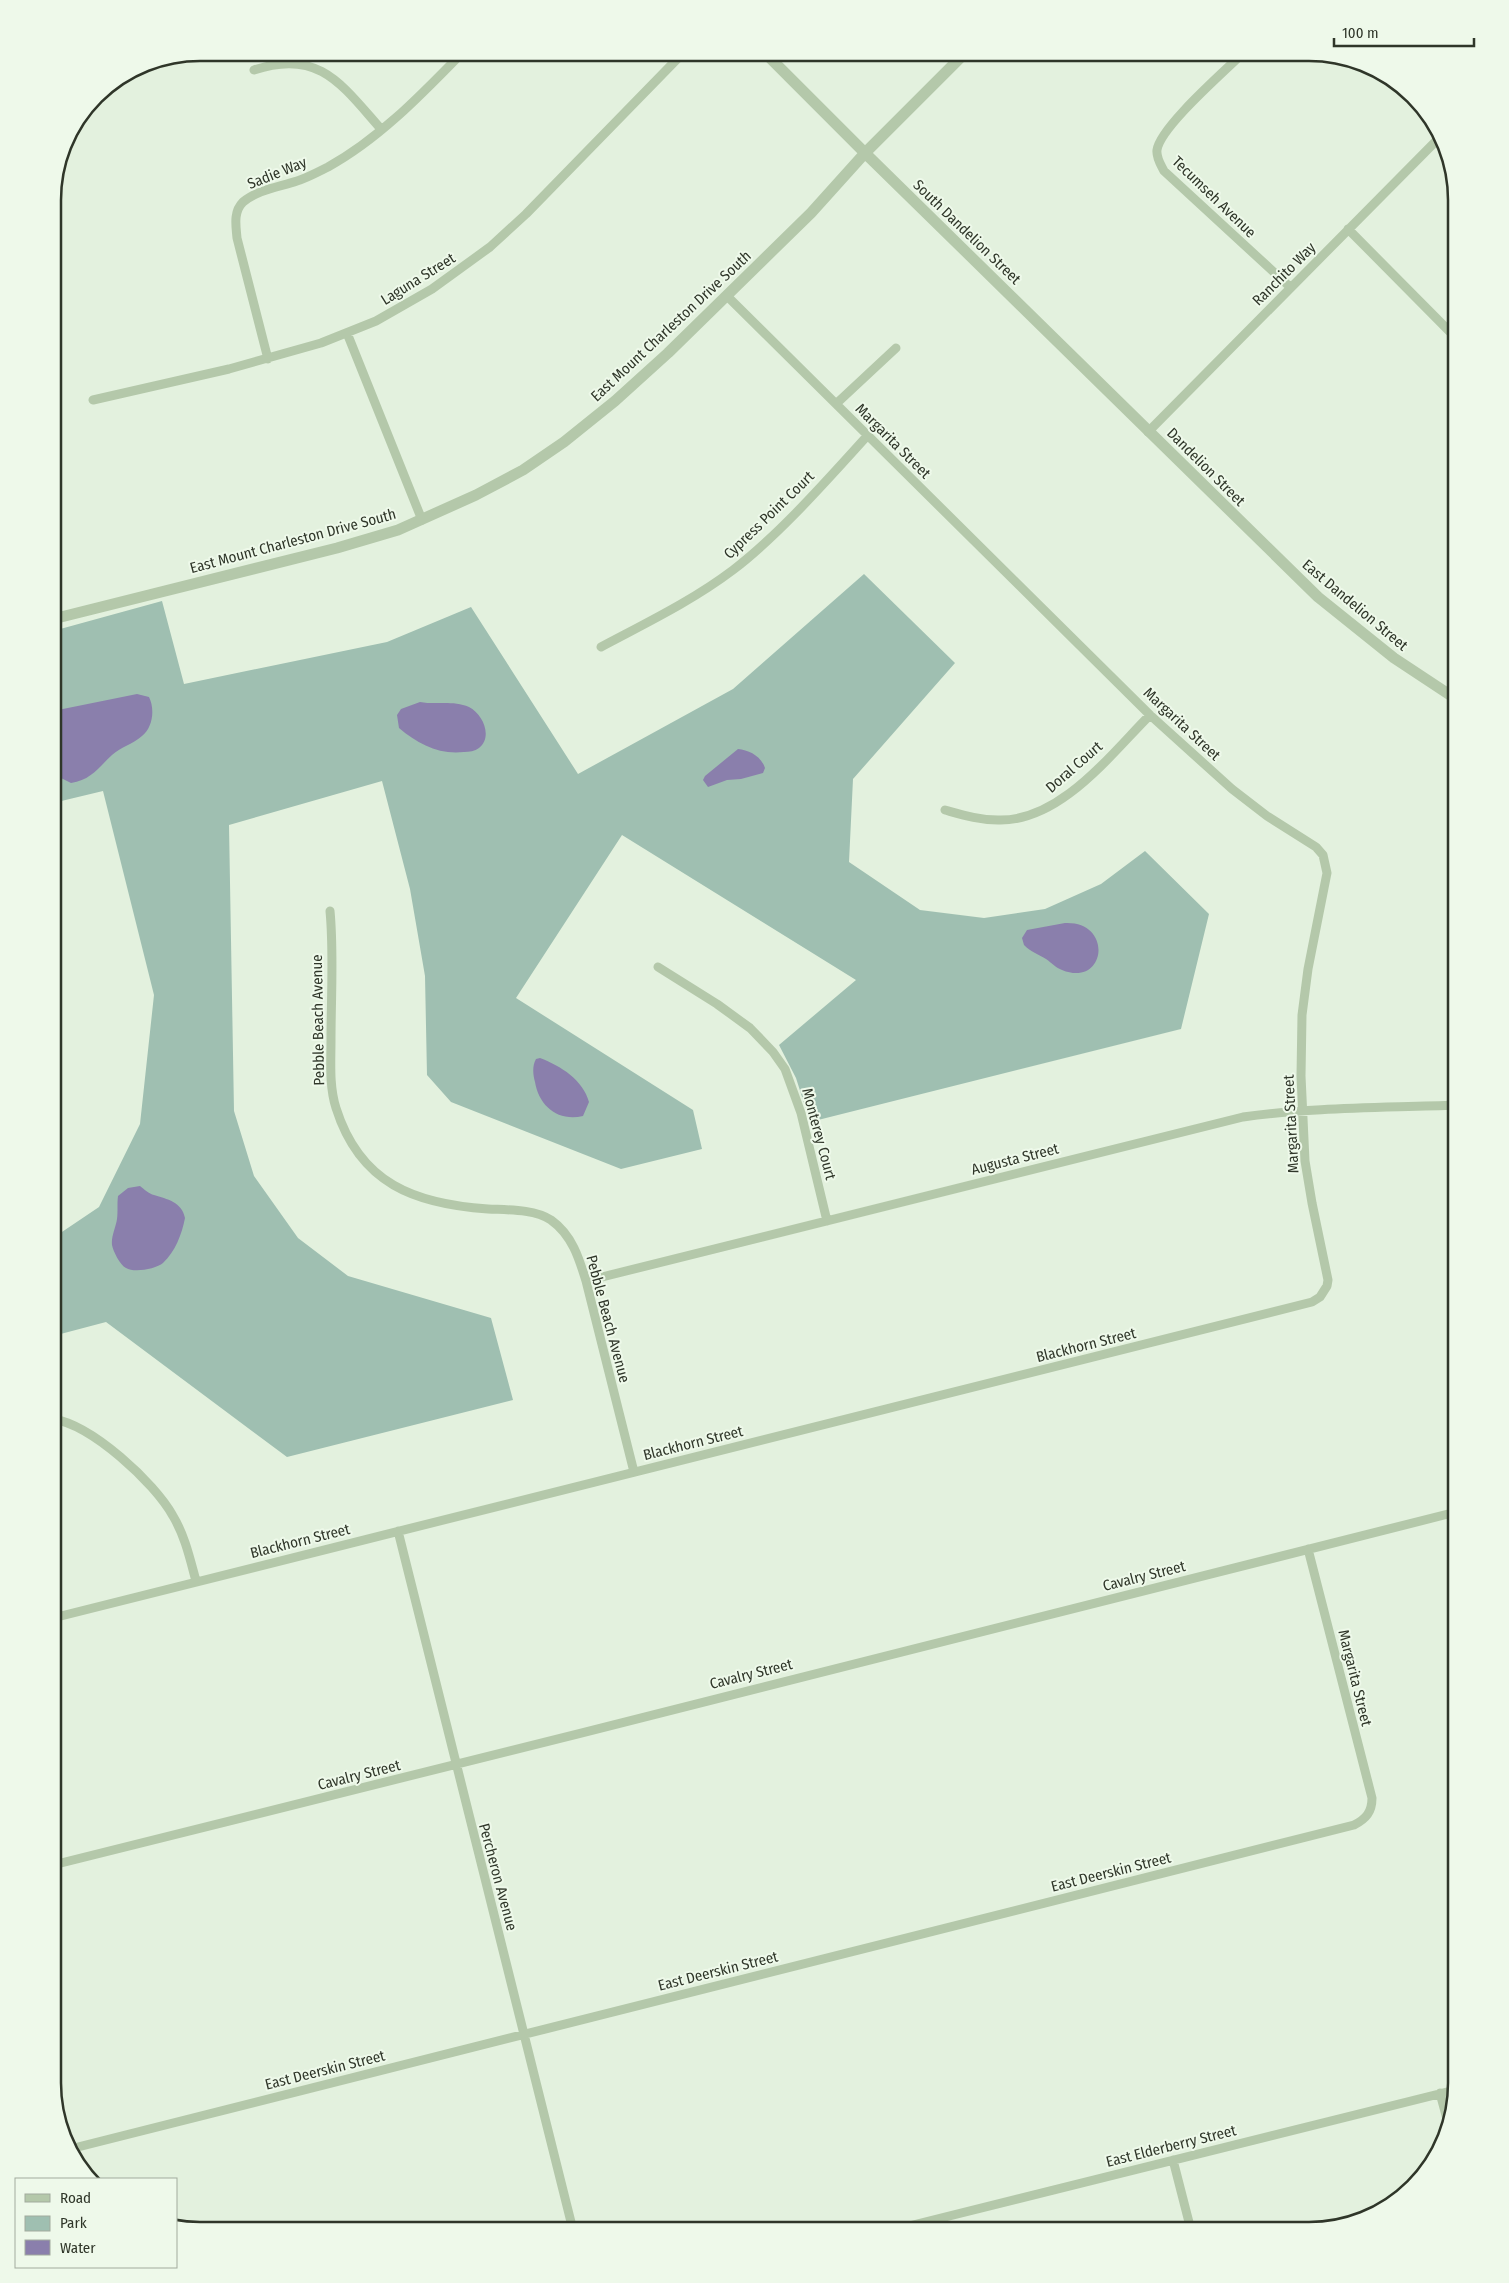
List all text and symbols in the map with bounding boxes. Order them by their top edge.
scale bar [1334,15,1474,47]
text: 100 m [1342,24,1379,42]
street label: Tecumseh Avenue [1168,152,1260,242]
street label: Sadie Way [245,153,309,193]
street label: South Dandelion Street [909,176,1025,288]
street label: Ranchito Way [1249,238,1320,309]
street label: East Mount Charleston Drive South [587,247,755,405]
street label: Laguna Street [378,249,459,309]
street label: Margarita Street [852,400,934,482]
street label: Dandelion Street [1163,424,1249,510]
street label: Cypress Point Court [720,467,818,563]
street label: East Mount Charleston Drive South [188,505,398,577]
street label: East Dandelion Street [1299,556,1411,654]
street label: Margarita Street [1140,684,1224,764]
street label: Doral Court [1042,737,1106,797]
street label: Pebble Beach Avenue [308,954,328,1086]
street label: Margarita Street [1279,1074,1303,1174]
street label: Monterey Court [798,1086,840,1182]
street label: Augusta Street [969,1139,1061,1179]
street label: Pebble Beach Avenue [582,1253,634,1385]
street label: Blackhorn Street [1034,1324,1138,1366]
street label: Blackhorn Street [641,1422,745,1464]
street label: Blackhorn Street [248,1520,352,1562]
street label: Cavalry Street [1101,1557,1187,1595]
street label: Margarita Street [1334,1628,1376,1728]
street label: Cavalry Street [708,1655,794,1693]
street label: Cavalry Street [316,1756,402,1794]
street label: Percheron Avenue [475,1821,521,1933]
street label: East Deerskin Street [1049,1848,1173,1896]
street label: East Deerskin Street [656,1947,780,1995]
street label: East Deerskin Street [263,2046,387,2094]
street label: East Elderberry Street [1104,2121,1238,2171]
legend [15,2178,178,2268]
text: Road [60,2189,91,2207]
text: Park [60,2214,87,2232]
text: Water [60,2239,96,2257]

